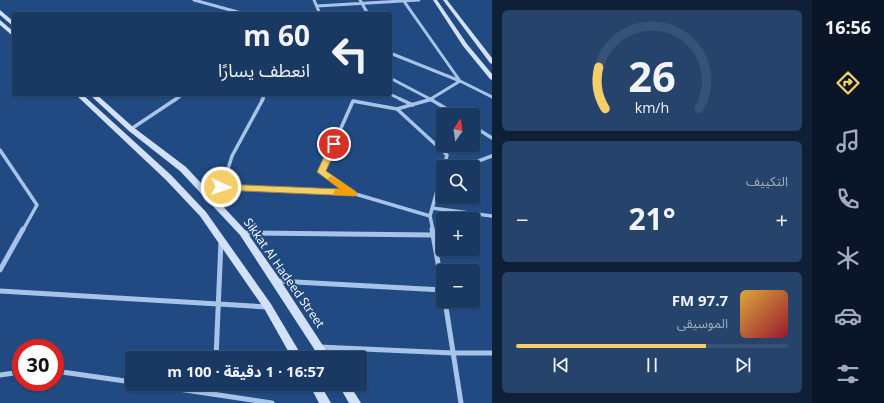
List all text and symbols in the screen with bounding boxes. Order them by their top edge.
text: 16:56 [825,15,871,39]
text: 60 m [243,16,310,54]
icon: left [324,28,376,80]
text: 26 [628,47,676,103]
text: انعطف يسارًا [218,58,310,82]
icon: directions [834,69,862,97]
text: km/h [635,97,669,116]
north arrow [436,108,480,152]
map controls [436,108,480,308]
pin [317,127,351,161]
icon: music [834,127,862,155]
icon: arrive [323,133,345,155]
button: search [436,160,480,204]
position arrow [200,166,242,208]
text: التكييف [746,172,788,190]
icon: phone [834,185,862,213]
text: 21° [628,198,676,239]
text: − [516,204,529,234]
text: + [775,204,788,234]
button: + [436,212,480,256]
street label: Sikkat Al Hadeed Street [240,214,329,331]
icon: climate [834,244,862,272]
button: − [436,264,480,308]
text: 97.7 FM [672,290,728,310]
icon: car [834,302,862,330]
text: الموسيقى [677,314,728,332]
speed limit sign: 30 [12,339,64,391]
icon: previous [550,354,572,376]
icon: pause [641,354,663,376]
icon: next [732,354,754,376]
icon: filters [834,360,862,388]
text: 16:57 · 1 دقيقة · 100 m [167,361,325,381]

